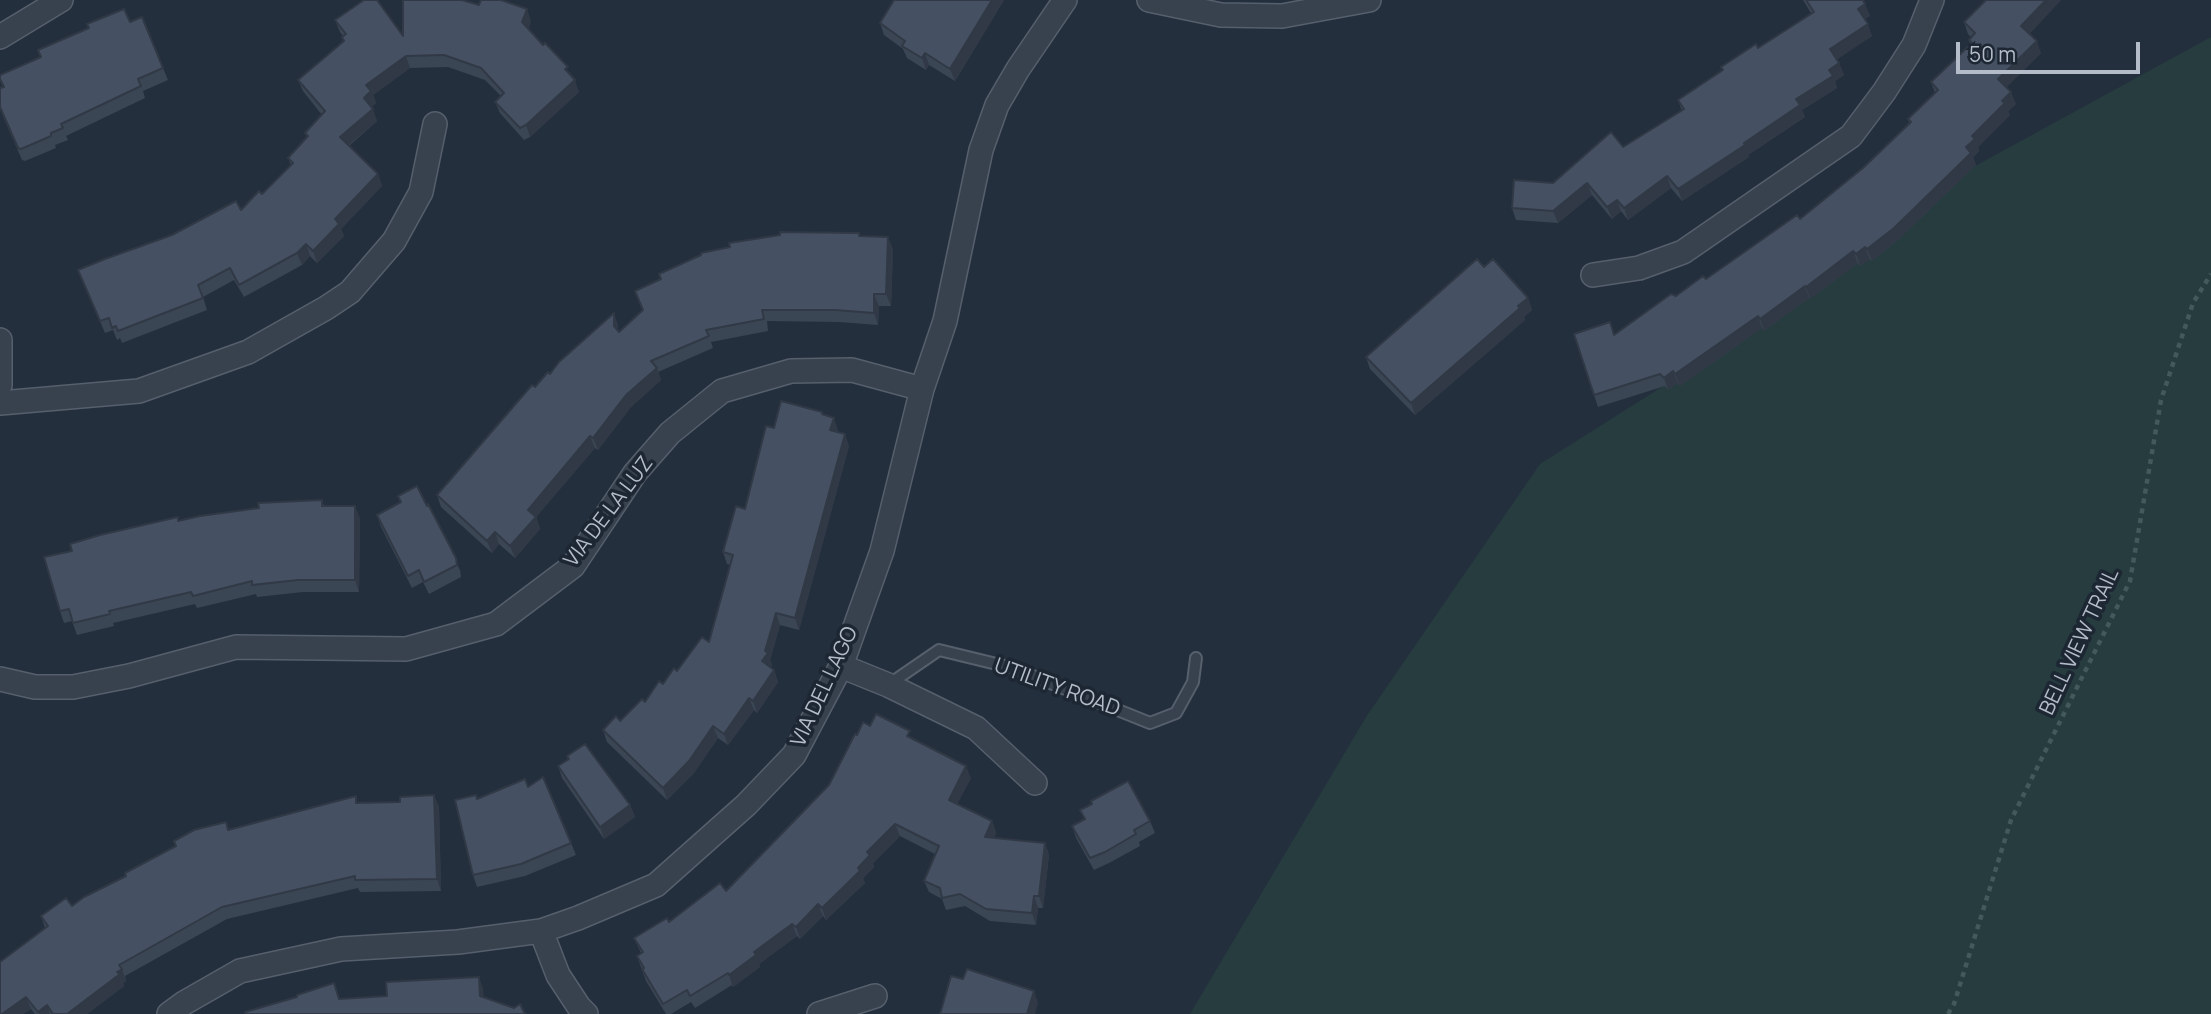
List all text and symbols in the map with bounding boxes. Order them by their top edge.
scale bar [1959,28,2143,72]
text: 50 m [1969,40,2016,68]
street label: VIA DE LA LUZ [559,452,659,572]
street label: BELL VIEW TRAIL [2035,565,2125,719]
street label: VIA DEL LAGO [786,623,864,751]
street label: UTILITY ROAD [991,654,1123,722]

